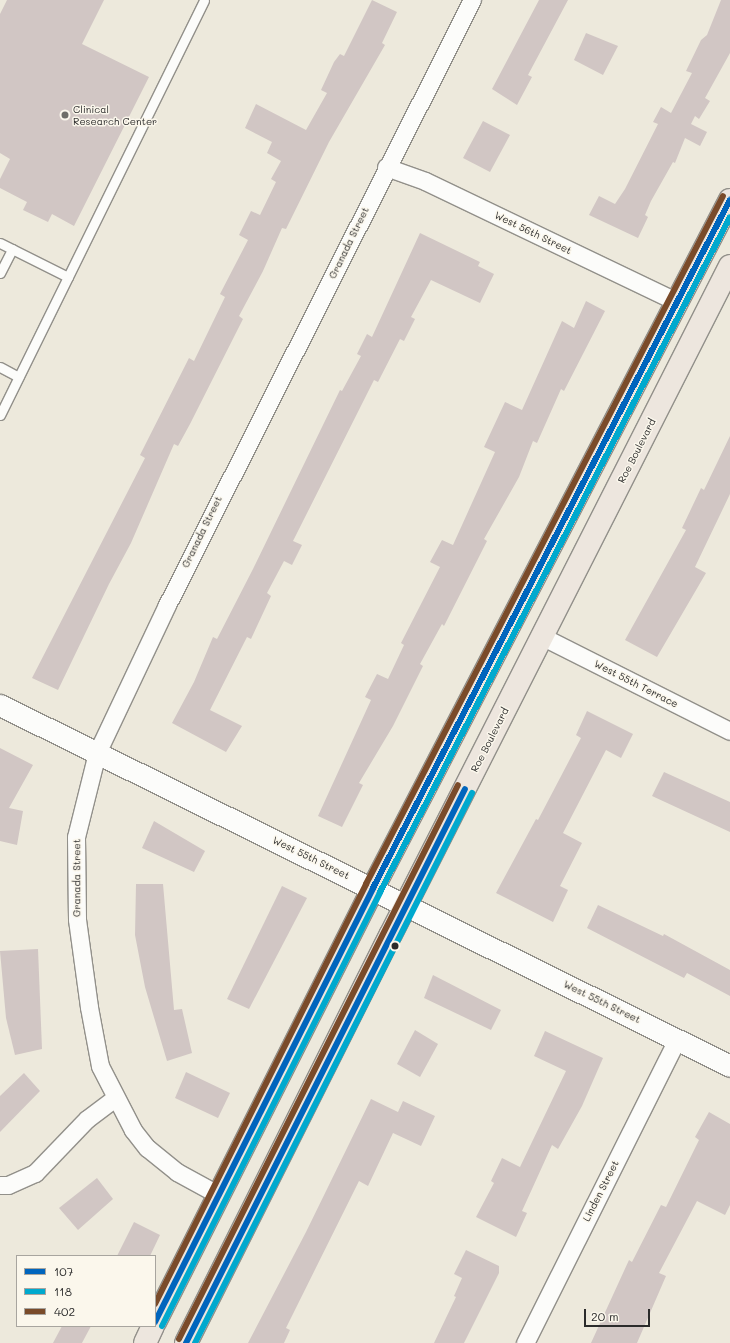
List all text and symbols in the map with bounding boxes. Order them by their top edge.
place label: Clinical Research Center [73,103,157,126]
marker: Clinical Research Center [60,110,70,120]
street label: Granada Street [327,205,371,281]
street label: West 56th Street [492,209,574,257]
street label: Roe Boulevard [616,417,658,485]
street label: Granada Street [180,494,224,570]
street label: West 55th Terrace [592,658,680,710]
street label: Roe Boulevard [469,706,511,774]
street label: West 55th Street [271,834,351,882]
street label: Granada Street [71,839,83,917]
unlabelled marker [390,941,400,951]
street label: West 55th Street [562,978,642,1026]
street label: Linden Street [580,1158,622,1224]
legend [16,1255,156,1327]
text: 107 [54,1263,73,1279]
text: 118 [54,1283,72,1299]
scale bar [586,1301,652,1327]
text: 402 [54,1303,75,1319]
text: 20 m [591,1308,619,1324]

